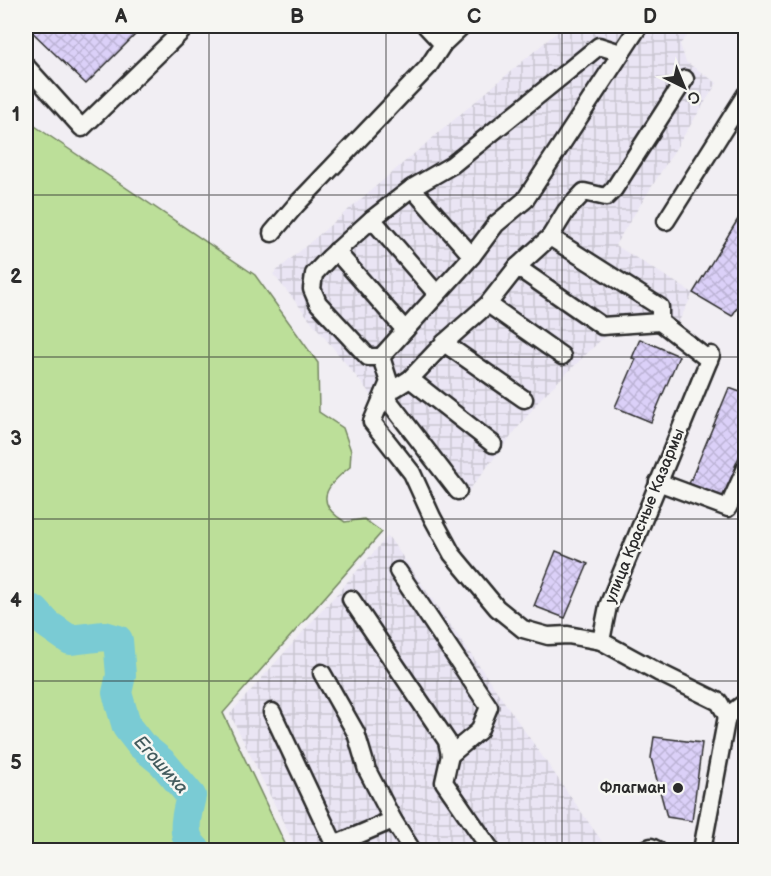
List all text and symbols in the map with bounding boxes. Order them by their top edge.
text: A [114,5,128,29]
text: B [290,5,304,29]
text: C [467,5,481,29]
text: D [643,5,657,29]
north arrow [654,57,714,117]
text: С [683,86,704,108]
text: 1 [12,103,20,127]
text: 2 [10,265,22,289]
street label: улица Красные Казармы [601,426,689,606]
text: 3 [10,427,22,451]
text: 4 [10,589,22,613]
water label: Егошиха [129,732,193,798]
text: 5 [10,751,22,775]
place label: Флагман [600,779,666,798]
marker: Флагман [671,781,685,795]

